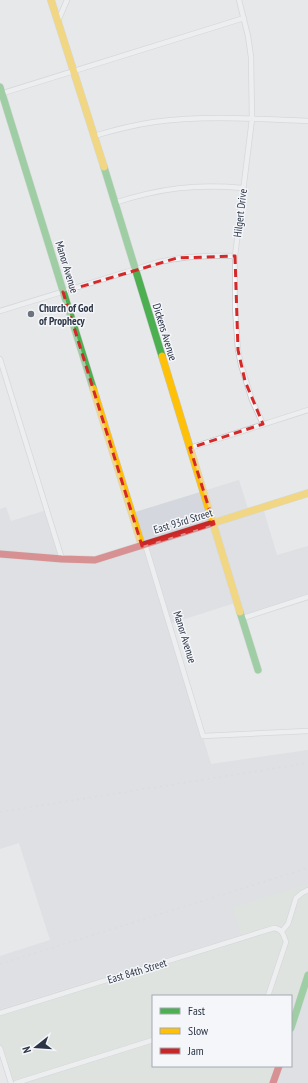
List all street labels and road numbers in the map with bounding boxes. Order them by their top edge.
street label: Hilgert Drive [230,187,250,238]
street label: Manor Avenue [52,239,82,295]
street label: Dickens Avenue [150,302,180,363]
street label: East 93rd Street [152,505,214,537]
street label: Manor Avenue [170,609,200,665]
street label: East 84th Street [106,955,168,987]

